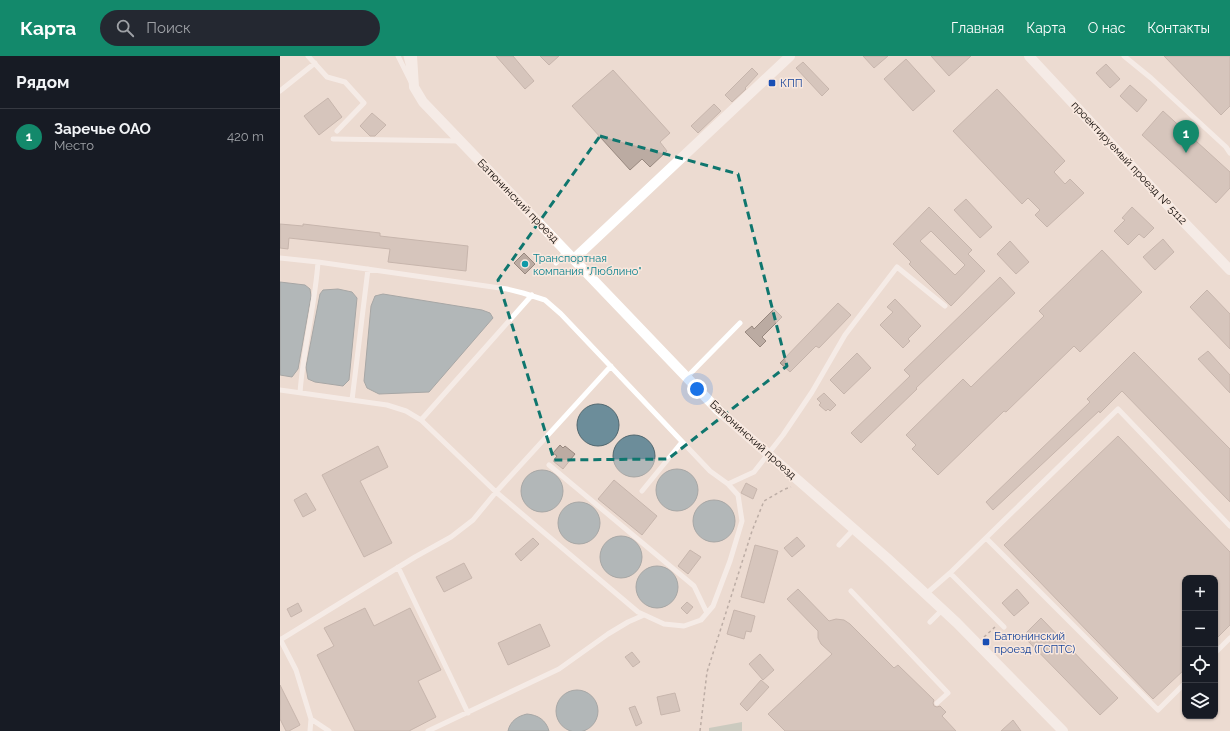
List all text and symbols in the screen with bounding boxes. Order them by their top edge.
search box [100,10,380,46]
text: Карта [20,17,76,39]
icon: search [114,17,136,39]
text: Поиск [146,19,191,37]
text: Главная [951,20,1004,36]
text: Карта [1026,20,1066,36]
text: О нас [1088,20,1125,36]
text: Контакты [1147,20,1210,36]
text: Рядом [16,72,69,92]
place label: КПП [780,77,803,90]
marker: КПП [767,78,777,88]
street label: проектируемый проезд № 5112 [1068,99,1190,227]
text: Заречье ОАО [54,120,151,138]
pin: 1 [1173,120,1199,153]
text: 1 [26,129,32,144]
text: 420 m [227,129,264,144]
text: Место [54,138,94,153]
street label: Батюнинский проезд [475,156,562,246]
place label: Транспортная компания "Люблино" [533,252,641,278]
marker: Транспортная компания "Люблино" [520,259,530,269]
your location [687,379,707,399]
street label: Батюнинский проезд [707,398,799,482]
map controls [1182,575,1218,719]
button: + [1182,575,1218,611]
button: − [1182,611,1218,647]
place label: Батюнинский проезд (ГСПТС) [994,630,1075,656]
marker: Батюнинский проезд (ГСПТС) [981,637,991,647]
button: locate [1182,647,1218,683]
button: layers [1182,683,1218,719]

